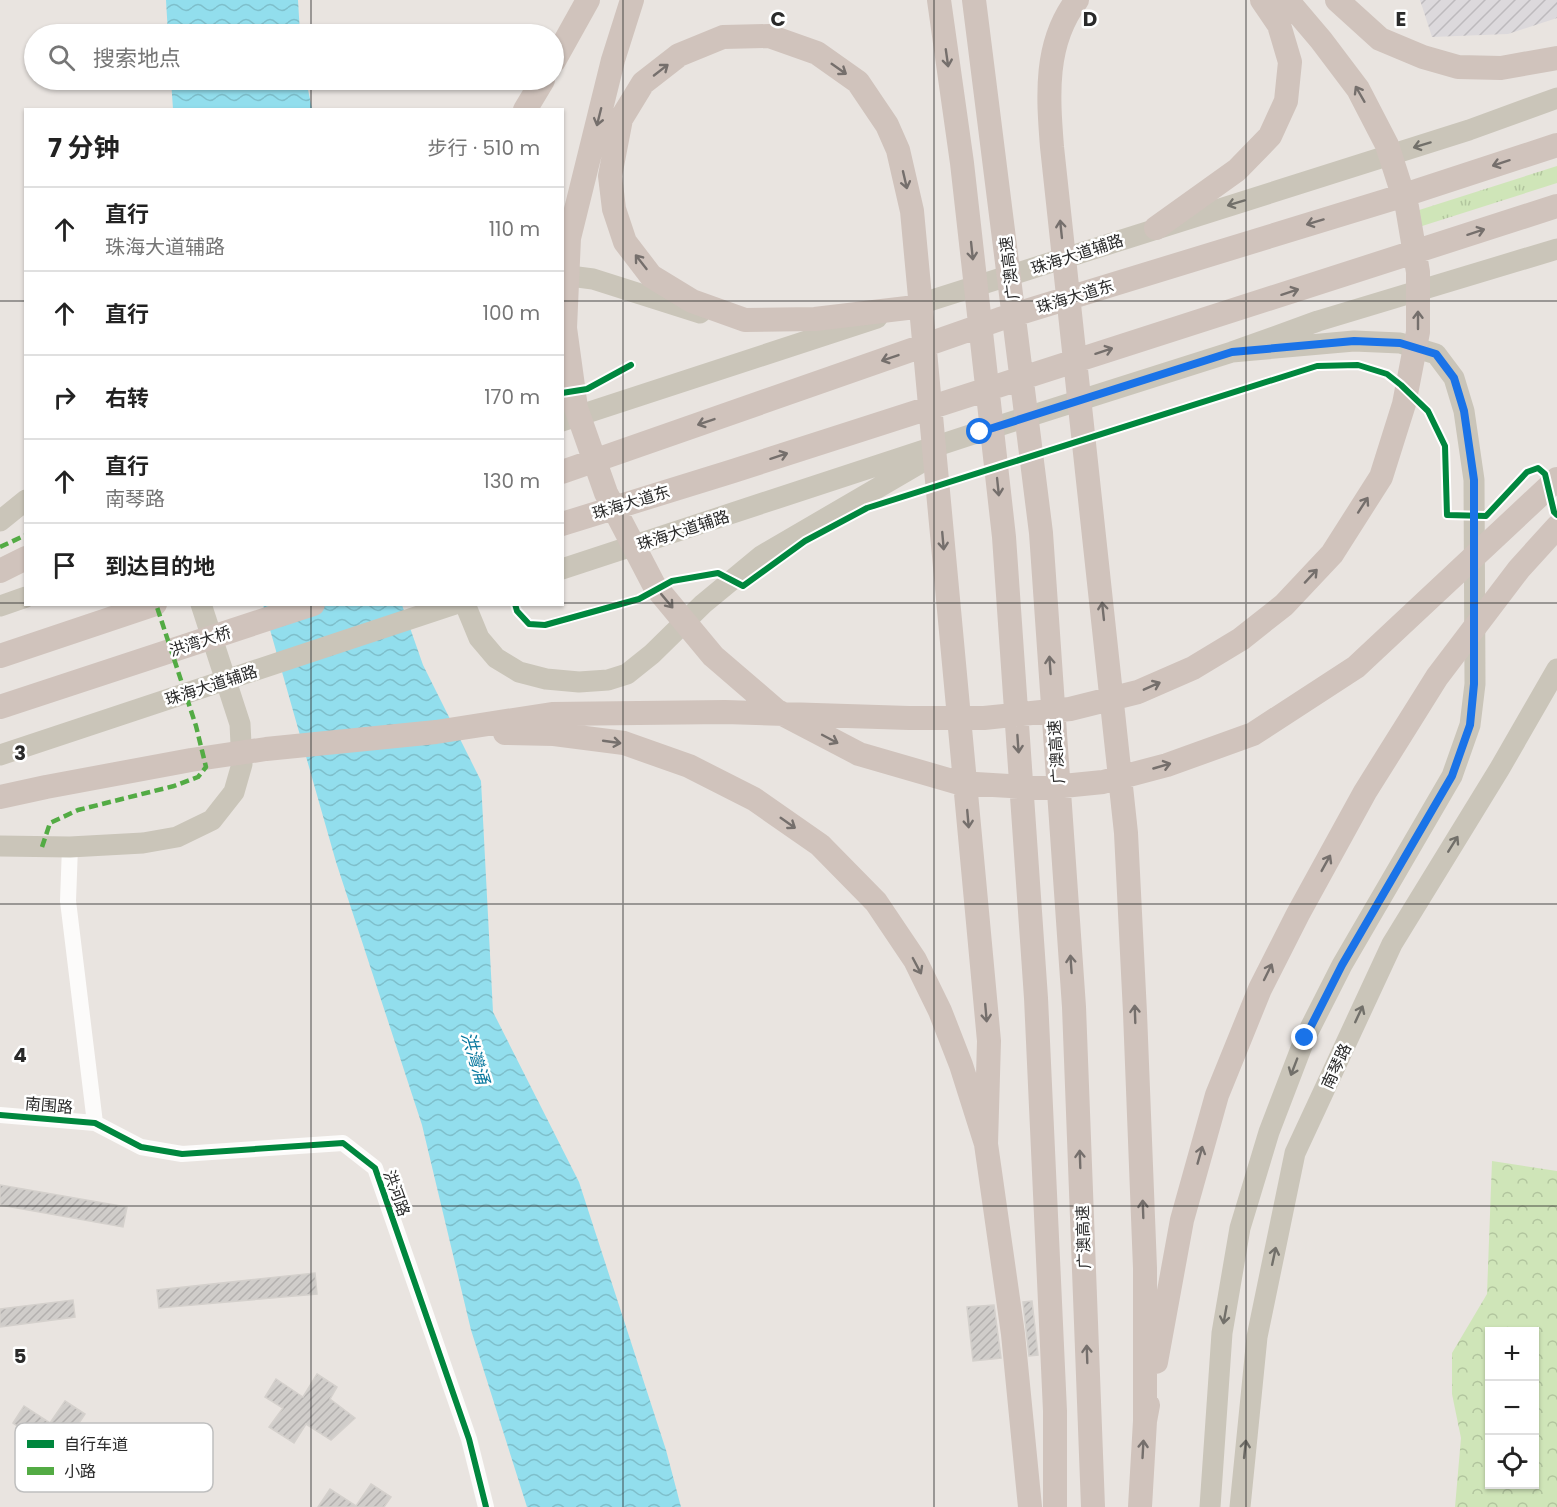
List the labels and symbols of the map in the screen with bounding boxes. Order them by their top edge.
text: C [770,5,786,33]
text: D [1083,5,1097,33]
text: E [1396,5,1406,33]
one-way arrow [941,48,952,67]
one-way arrow [653,63,669,76]
one-way arrow [831,63,847,75]
one-way arrow [1354,86,1366,103]
one-way arrow [592,107,604,126]
one-way arrow [1413,140,1432,151]
one-way arrow [1492,158,1511,169]
one-way arrow [900,170,911,190]
one-way arrow [1227,198,1246,209]
one-way arrow [1306,217,1325,228]
one-way arrow [1055,220,1066,240]
one-way arrow [1466,226,1485,237]
street label: 珠海大道辅路 [1028,229,1126,280]
street label: 广澳高速 [994,235,1025,301]
one-way arrow [967,241,978,261]
one-way arrow [634,254,647,270]
street label: 珠海大道东 [1034,274,1117,319]
one-way arrow [1280,286,1299,297]
one-way arrow [1412,310,1424,330]
one-way arrow [1094,345,1113,356]
one-way arrow [881,353,899,364]
one-way arrow [697,418,715,429]
route start [966,418,992,444]
one-way arrow [769,450,788,461]
one-way arrow [993,476,1004,496]
street label: 珠海大道东 [590,480,673,525]
one-way arrow [1358,497,1370,514]
street label: 珠海大道辅路 [634,505,732,556]
one-way arrow [938,531,949,551]
one-way arrow [1304,569,1318,584]
one-way arrow [660,593,674,608]
one-way arrow [1097,601,1108,621]
street label: 洪湾大桥 [166,621,234,662]
one-way arrow [1044,656,1055,676]
street label: 珠海大道辅路 [162,660,260,711]
one-way arrow [1143,679,1161,690]
street label: 广澳高速 [1043,719,1070,785]
one-way arrow [821,733,838,745]
one-way arrow [1013,734,1024,753]
one-way arrow [602,737,622,748]
text: 3 [14,739,26,767]
one-way arrow [1152,760,1171,772]
one-way arrow [963,809,974,829]
one-way arrow [779,817,795,829]
one-way arrow [1448,836,1460,853]
one-way arrow [1320,855,1332,872]
one-way arrow [1066,955,1077,975]
one-way arrow [911,957,923,974]
one-way arrow [1263,964,1275,982]
one-way arrow [981,1003,992,1023]
one-way arrow [1130,1005,1141,1025]
one-way arrow [1354,1006,1366,1024]
route end [1291,1024,1317,1050]
water label: 洪灣涌 [456,1028,496,1089]
street label: 南琴路 [1316,1040,1357,1093]
text: 4 [13,1041,27,1069]
one-way arrow [1287,1057,1298,1075]
street label: 南围路 [24,1092,74,1119]
one-way arrow [1195,1145,1206,1164]
one-way arrow [1074,1150,1086,1170]
street label: 洪河路 [378,1167,416,1220]
one-way arrow [1137,1200,1148,1220]
street label: 广澳高速 [1071,1205,1096,1269]
one-way arrow [1269,1247,1280,1266]
one-way arrow [1219,1304,1230,1324]
text: 5 [14,1342,27,1370]
one-way arrow [1081,1344,1093,1364]
legend [15,1423,213,1492]
text: 自行车道 [64,1433,128,1456]
one-way arrow [1138,1439,1149,1459]
one-way arrow [1240,1439,1251,1459]
text: 小路 [64,1460,96,1483]

